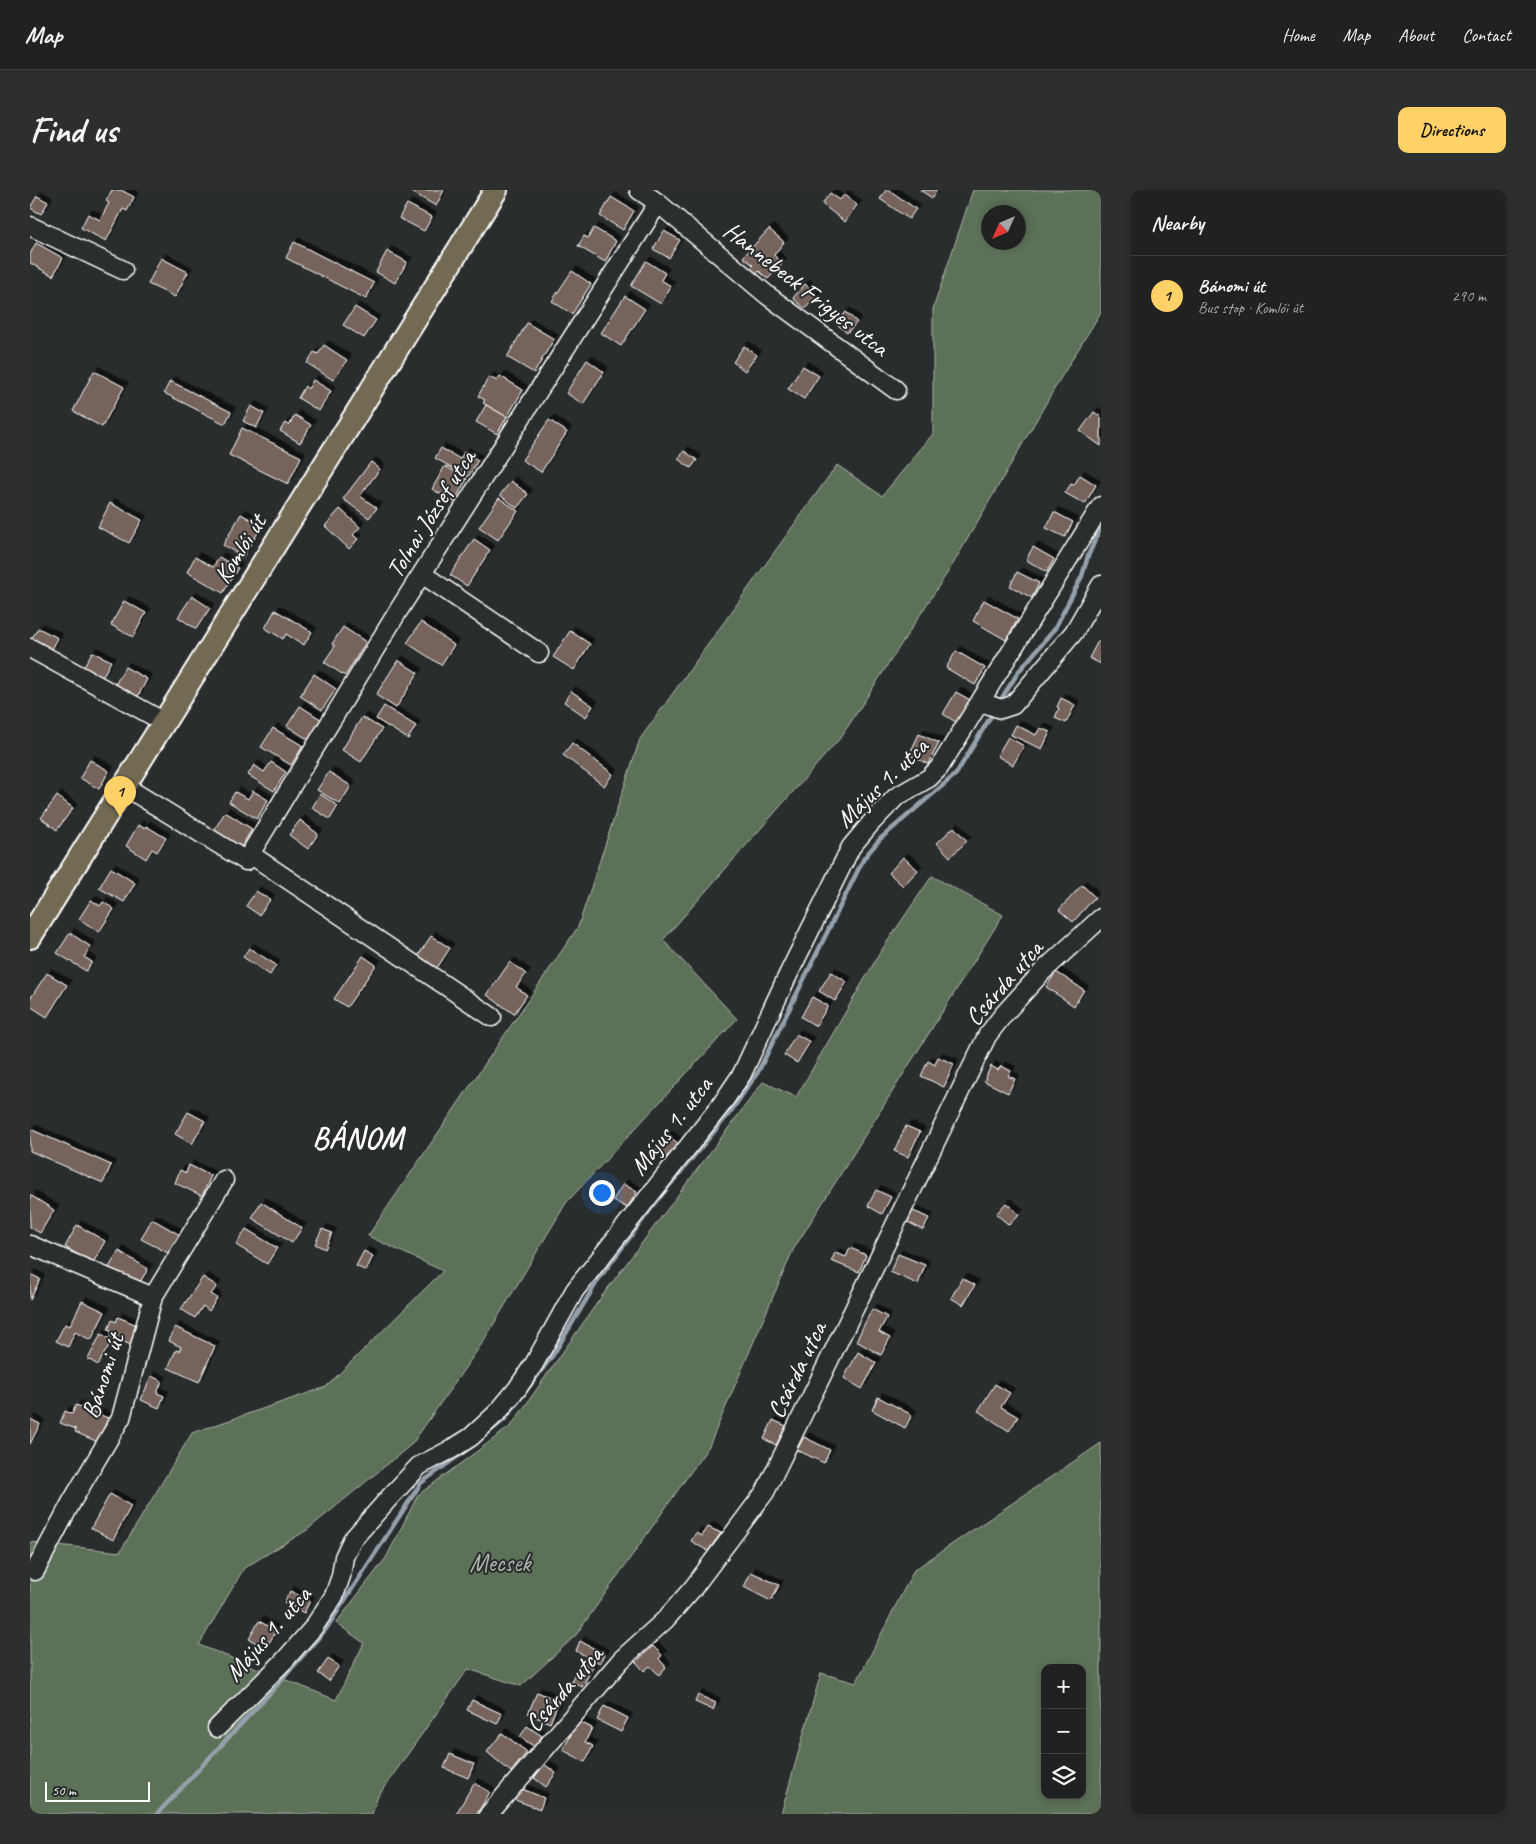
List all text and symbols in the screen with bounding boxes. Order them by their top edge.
text: Map [25,20,62,50]
text: Home [1282,24,1315,46]
text: Map [1343,24,1370,46]
text: About [1398,24,1434,46]
text: Contact [1462,24,1511,46]
button: Directions [1398,107,1506,153]
text: Find us [30,108,117,153]
north arrow [981,205,1026,250]
text: Nearby [1151,210,1204,236]
street label: Hannebeck Frigyes utca [717,215,897,365]
text: Bánomi út [1198,274,1265,298]
text: 1 [1163,286,1171,306]
text: 290 m [1452,286,1486,306]
text: Bus stop · Komlói út [1198,298,1303,318]
street label: Tolnai József utca [379,442,484,584]
street label: Komlói út [206,506,275,589]
street label: Május 1. utca [829,730,936,835]
pin: 1 [104,776,136,817]
street label: Csárda utca [958,931,1052,1033]
street label: Május 1. utca [623,1069,721,1182]
district label: BÁNOM [312,1119,407,1157]
your location [589,1180,615,1206]
street label: Csárda utca [760,1314,835,1424]
street label: Bánomi út [74,1327,133,1423]
park label: Mecsek [470,1547,532,1579]
street label: Május 1. utca [218,1578,319,1688]
street label: Csárda utca [518,1637,612,1739]
map controls [1041,1664,1086,1799]
button: + [1041,1664,1086,1709]
button: − [1041,1709,1086,1754]
button: layers [1041,1754,1086,1799]
scale bar [45,1779,150,1802]
text: 50 m [52,1782,76,1799]

